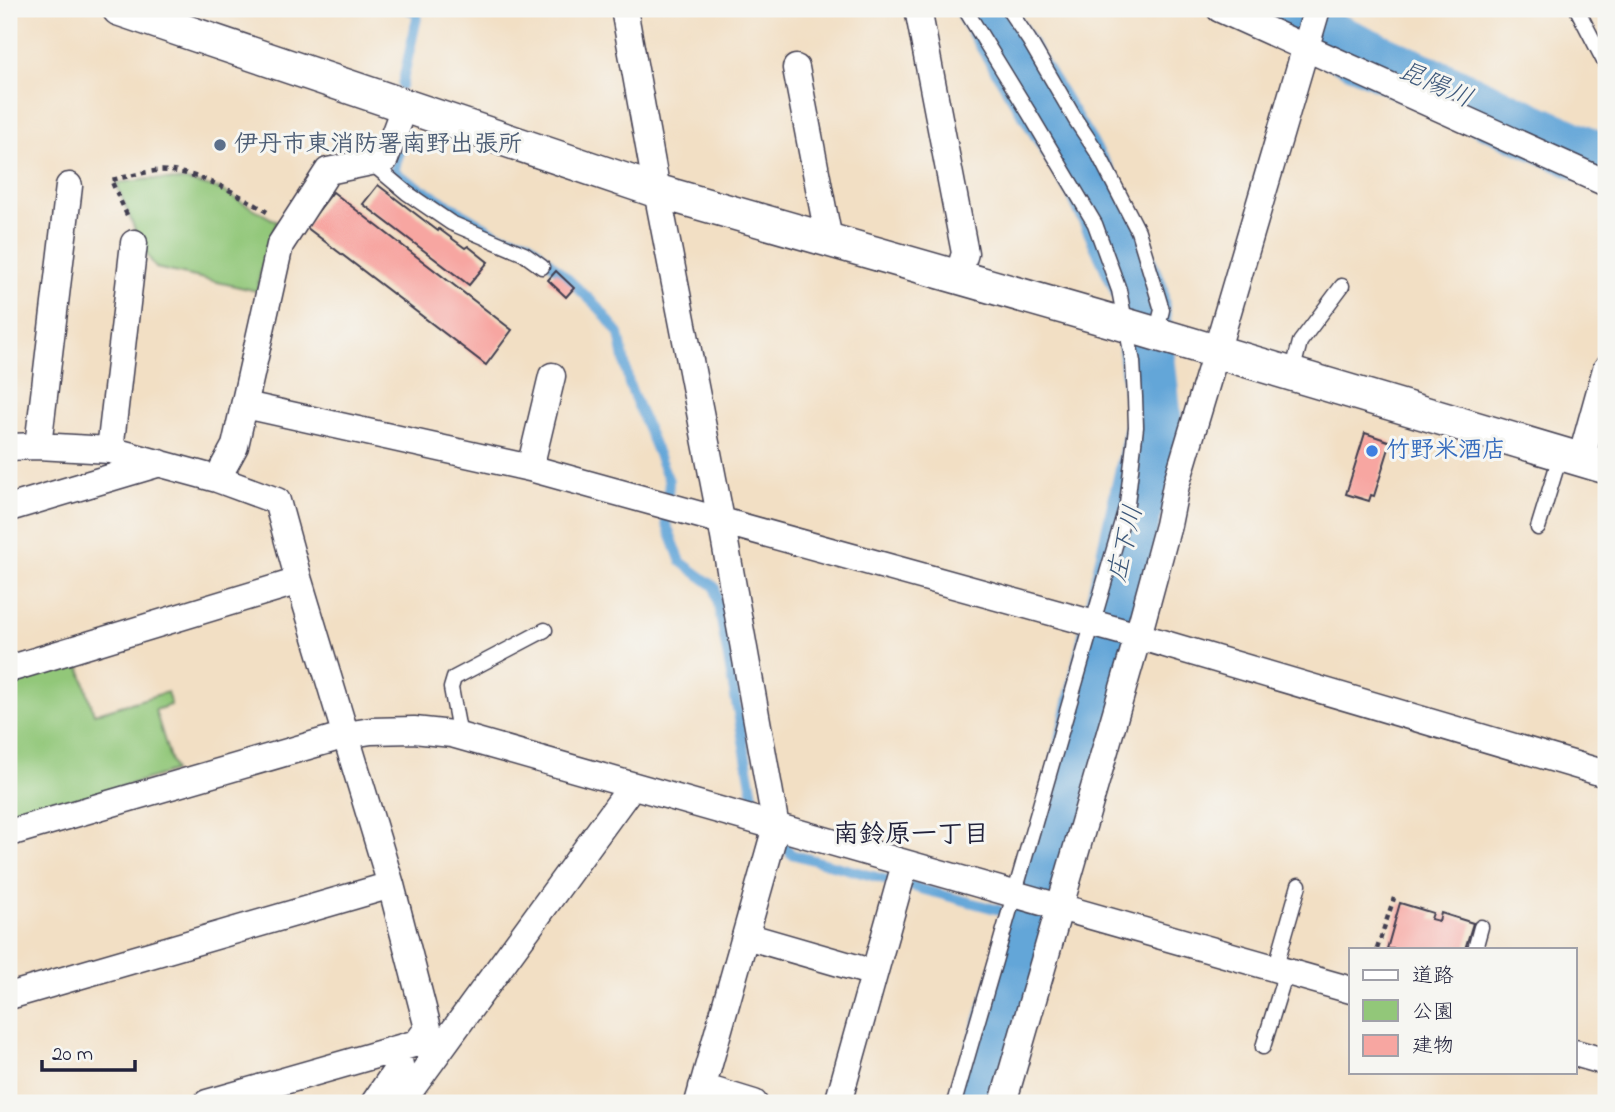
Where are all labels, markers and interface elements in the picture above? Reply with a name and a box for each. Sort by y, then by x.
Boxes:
water label: 昆陽川 [1392,53,1478,119]
place label: 伊丹市東消防署南野出張所 [234,128,522,163]
marker: 伊丹市東消防署南野出張所 [212,137,228,153]
place label: 竹野米酒店 [1386,434,1506,469]
marker: 竹野米酒店 [1364,443,1380,459]
water label: 庄下川 [1100,502,1154,586]
district label: 南鈴原一丁目 [833,817,989,855]
legend [1349,948,1576,1074]
text: 道路 [1412,962,1454,992]
text: 公園 [1412,998,1454,1028]
scale bar [42,1028,135,1072]
text: 建物 [1412,1032,1454,1062]
text: 20 m [52,1040,93,1070]

